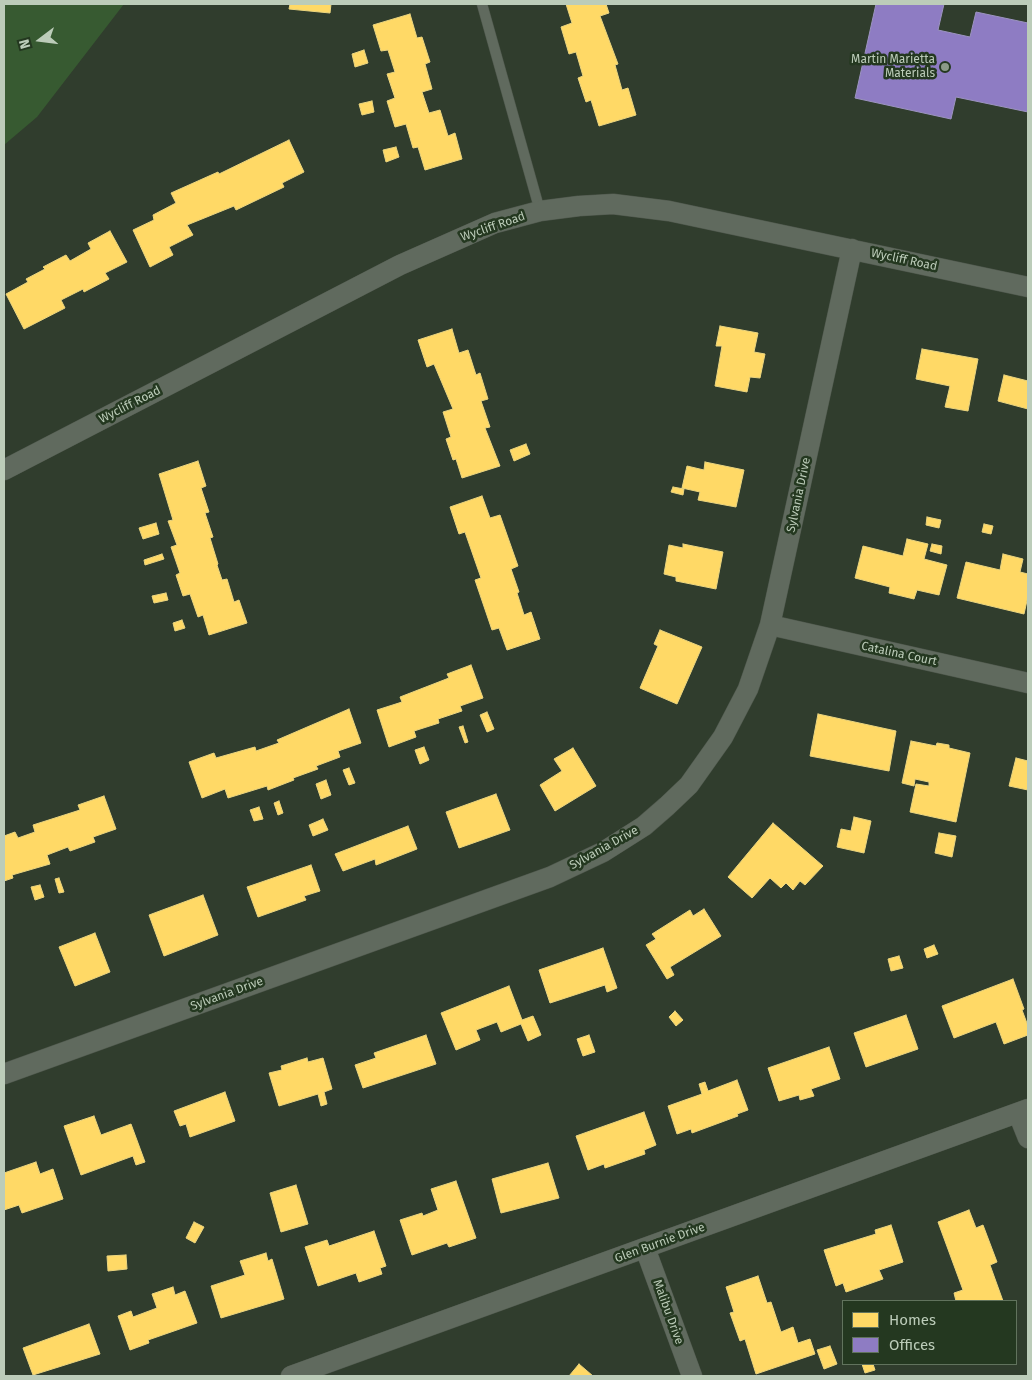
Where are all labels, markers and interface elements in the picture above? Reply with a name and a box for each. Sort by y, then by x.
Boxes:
north arrow [15,15,65,65]
text: N [16,37,34,51]
place label: Martin Marietta Materials [851,53,935,81]
marker: Martin Marietta Materials [939,61,951,73]
street label: Wycliff Road [459,209,527,245]
street label: Wycliff Road [870,246,938,274]
street label: Wycliff Road [97,383,163,427]
street label: Sylvania Drive [784,456,814,534]
street label: Catalina Court [860,639,938,669]
street label: Sylvania Drive [567,823,641,873]
street label: Sylvania Drive [189,974,265,1014]
street label: Glen Burnie Drive [613,1220,707,1266]
street label: Malibu Drive [650,1278,686,1346]
legend [842,1300,1017,1365]
text: Homes [889,1311,936,1329]
text: Offices [889,1336,935,1354]

